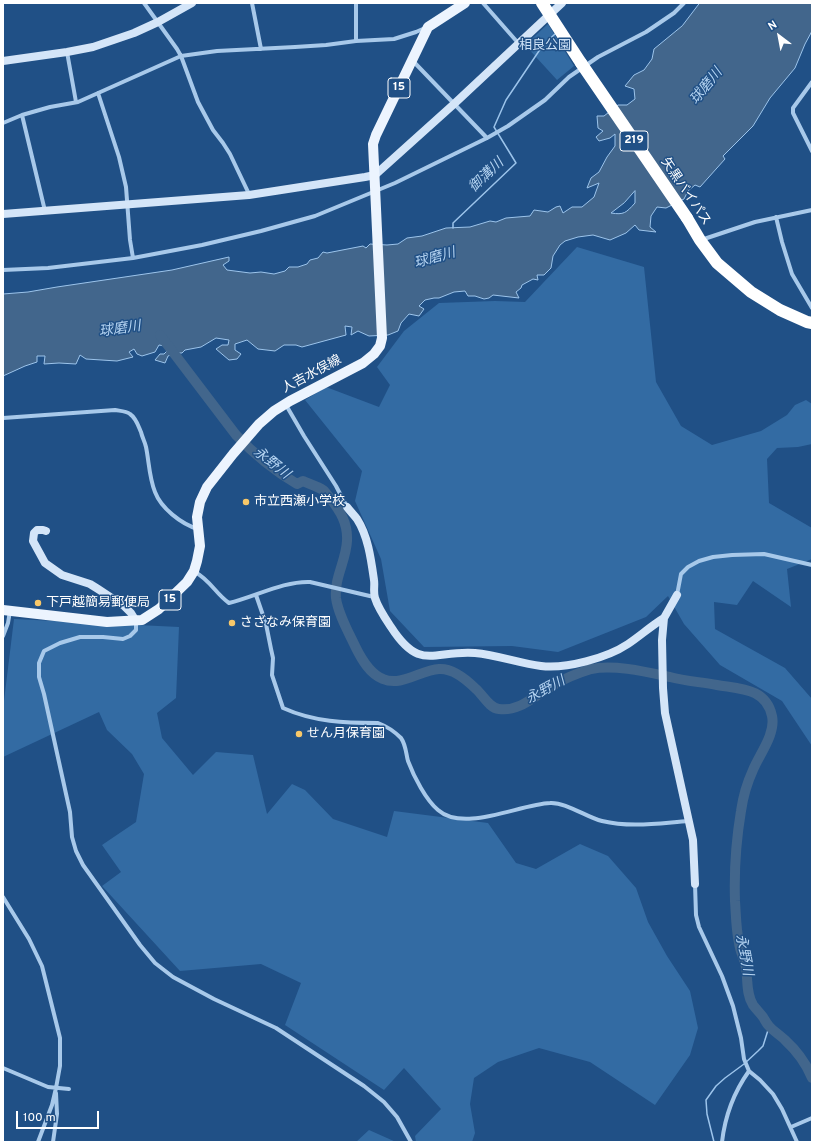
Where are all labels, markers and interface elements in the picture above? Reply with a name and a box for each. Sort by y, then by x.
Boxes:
north arrow [759,16,799,56]
text: N [766,18,780,34]
park label: 相良公園 [519,38,571,54]
water label: 球磨川 [687,65,727,109]
road number: 15 [388,78,410,98]
road number: 219 [620,131,648,151]
water label: 御溝川 [466,155,508,197]
street label: 矢黒バイパス [657,155,713,229]
water label: 球磨川 [412,245,458,273]
water label: 球磨川 [98,319,142,341]
street label: 人吉水俣線 [280,353,344,397]
water label: 永野川 [249,444,293,484]
place label: 市立西瀬小学校 [254,494,345,510]
marker: 市立西瀬小学校 [241,497,251,507]
road number: 15 [159,590,181,610]
place label: 下戸越簡易郵便局 [46,595,150,611]
marker: 下戸越簡易郵便局 [33,598,43,608]
place label: さざなみ保育園 [240,615,331,631]
marker: さざなみ保育園 [227,618,237,628]
water label: 永野川 [524,673,568,709]
place label: せん月保育園 [307,726,385,742]
marker: せん月保育園 [294,729,304,739]
water label: 永野川 [731,933,755,977]
scale bar [18,1103,101,1129]
text: 100 m [23,1110,56,1126]

